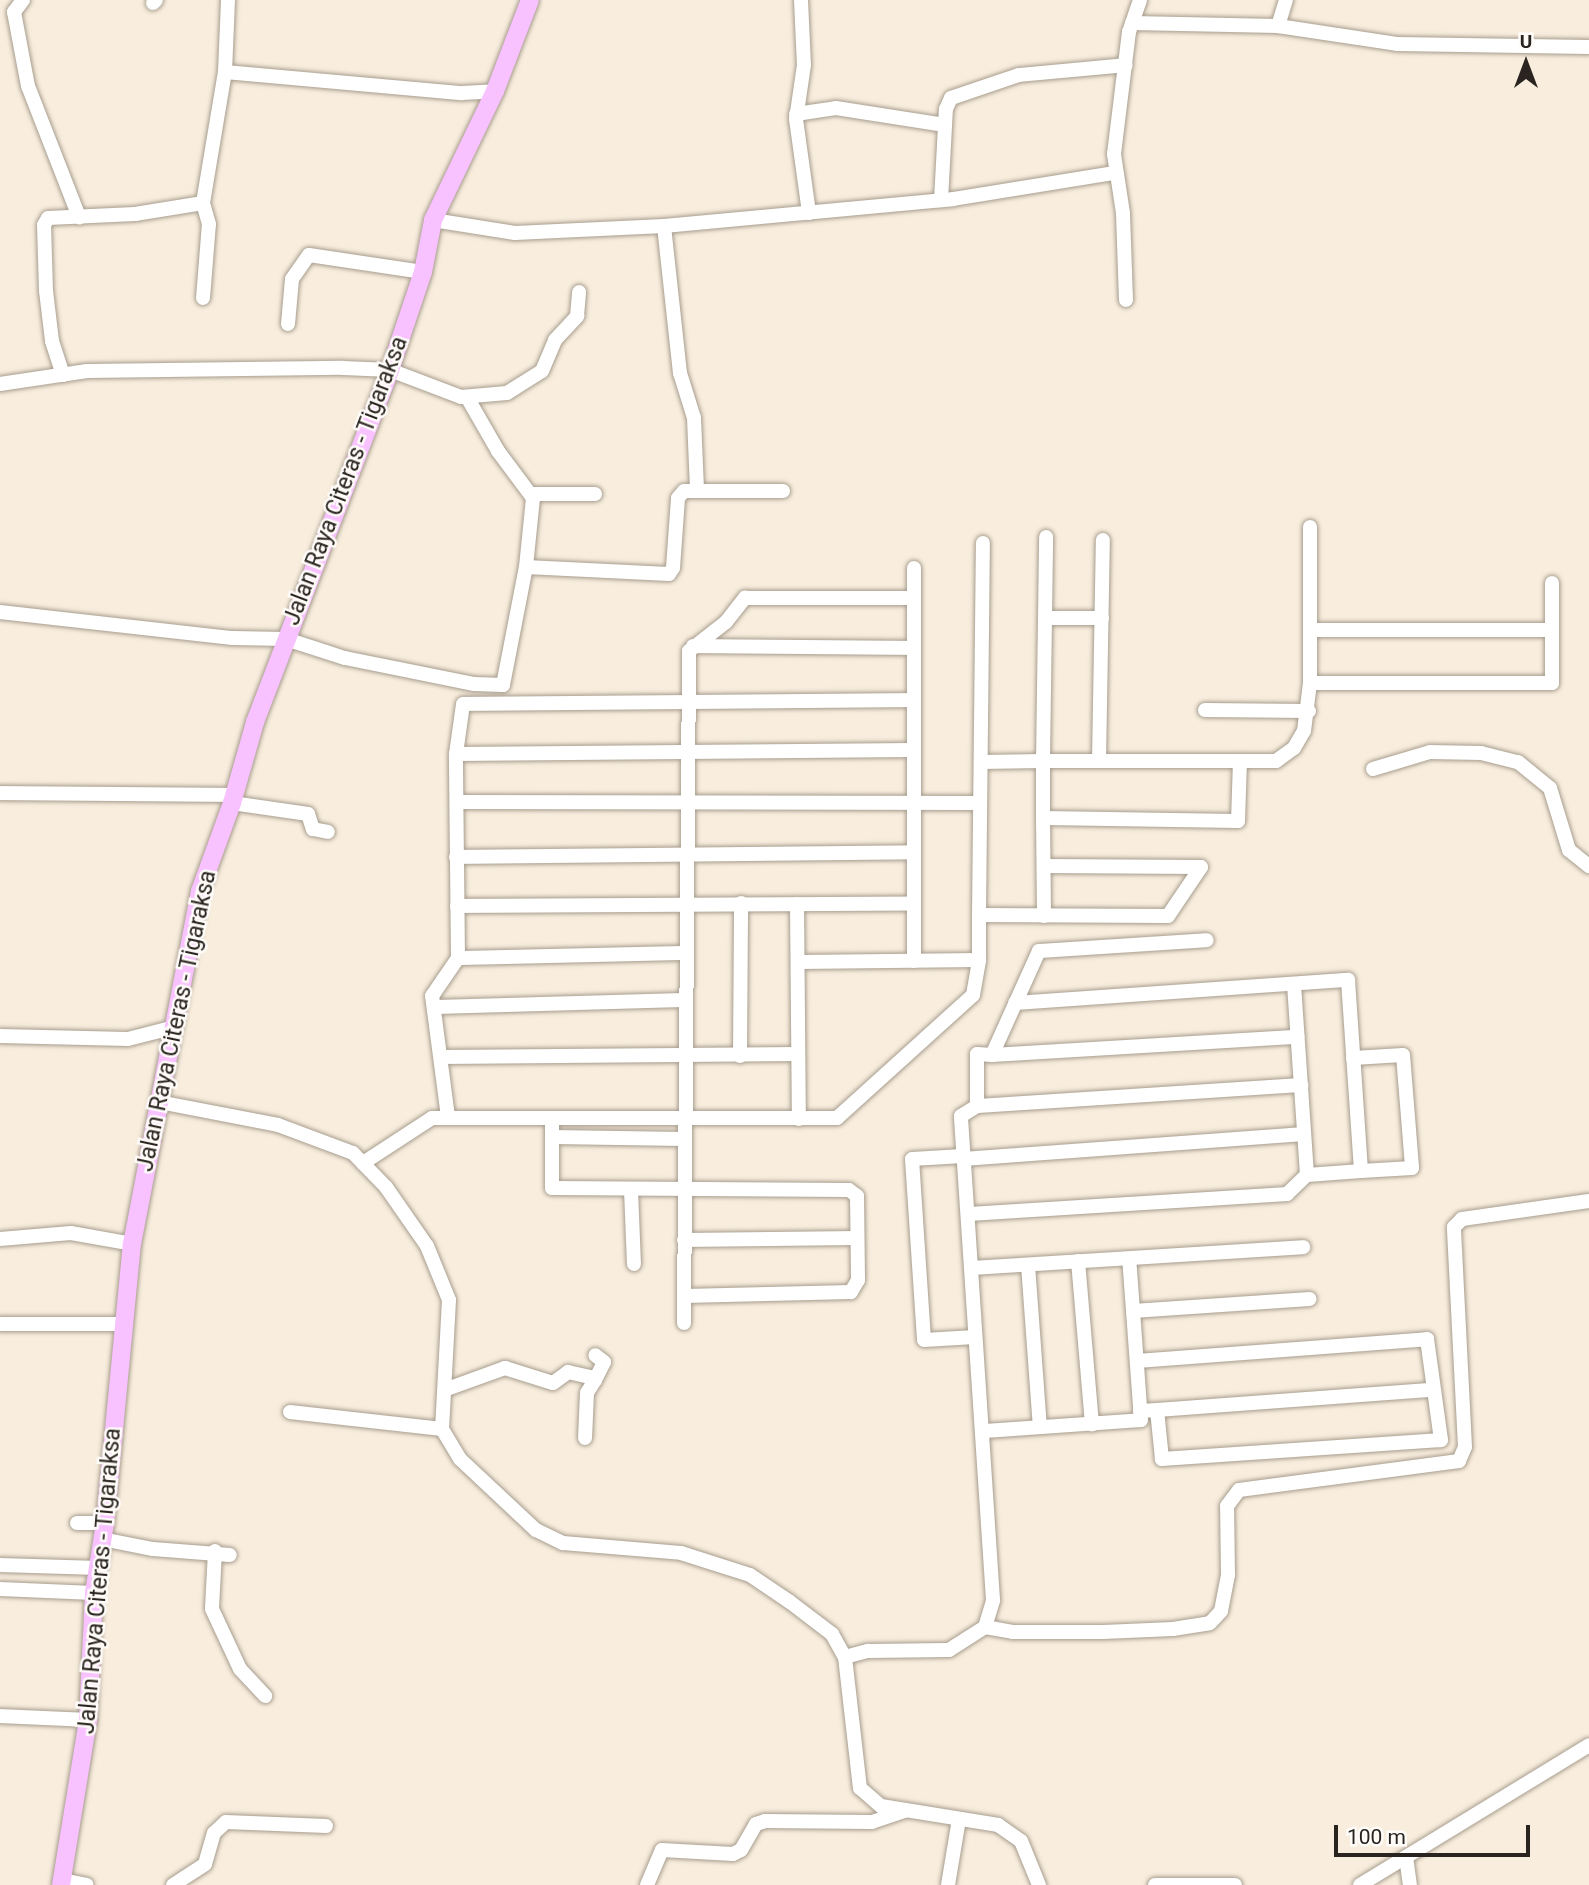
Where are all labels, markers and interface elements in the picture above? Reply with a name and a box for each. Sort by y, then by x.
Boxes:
north arrow [1491,28,1561,98]
text: U [1520,30,1532,53]
street label: Jalan Raya Citeras - Tigaraksa [278,332,414,630]
street label: Jalan Raya Citeras - Tigaraksa [132,868,222,1174]
street label: Jalan Raya Citeras - Tigaraksa [73,1427,127,1735]
scale bar [1337,1812,1533,1856]
text: 100 m [1347,1825,1406,1849]

